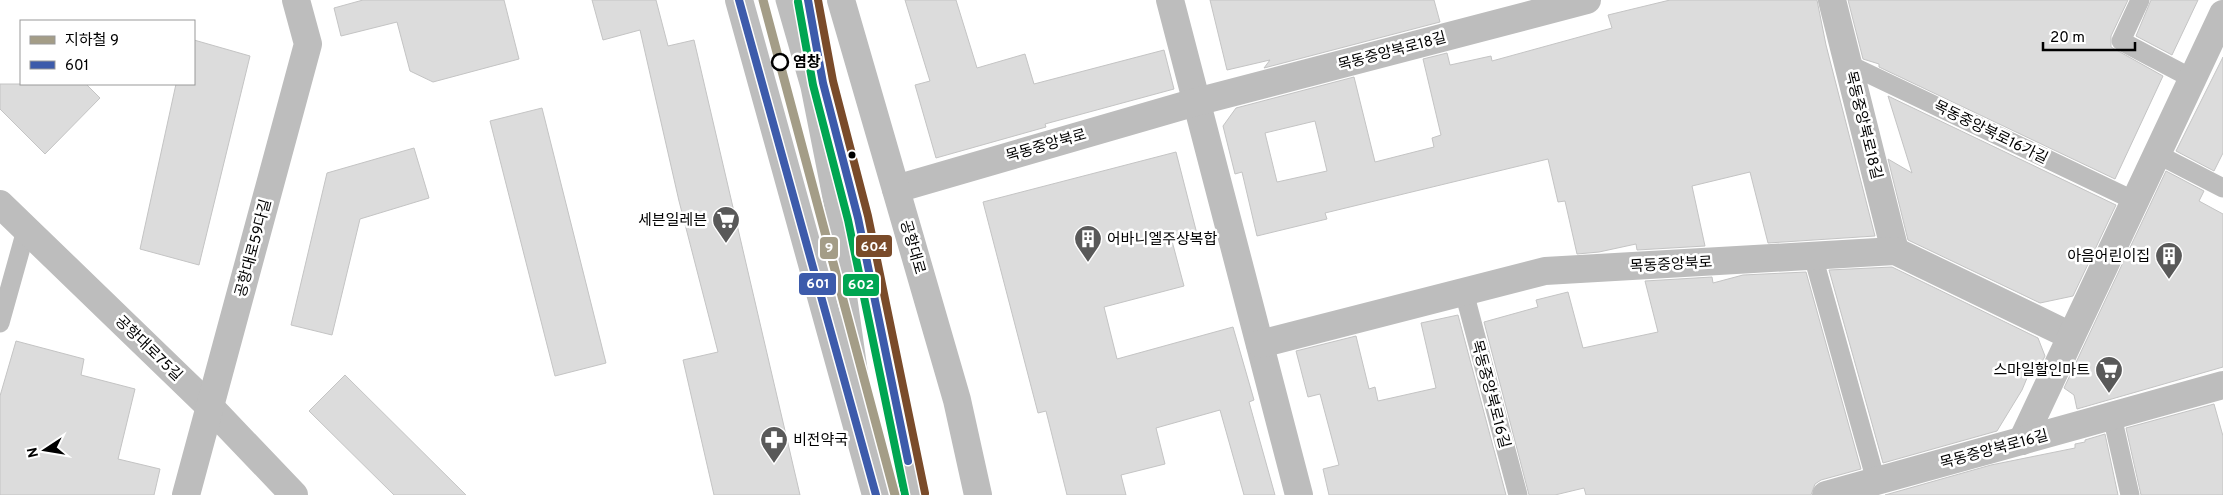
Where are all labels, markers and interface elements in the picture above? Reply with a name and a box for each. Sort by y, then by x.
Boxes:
legend [20,20,195,85]
scale bar [2043,20,2136,52]
street label: 목동중앙북로18길 [1336,29,1449,76]
text: 20 m [2050,29,2085,48]
text: 지하철 9 [65,32,119,51]
marker: 염창 [771,53,789,71]
place label: 염창 [793,54,821,73]
text: 601 [65,57,89,76]
street label: 목동중앙북로18길 [1840,69,1885,182]
street label: 목동중앙북로16가길 [1930,97,2051,169]
street label: 목동중앙북로 [1004,126,1089,167]
unlabelled marker [847,150,857,160]
street label: 공항대로59다길 [232,197,277,300]
supermarket icon: 세븐일레븐 [711,205,741,244]
place label: 세븐일레븐 [638,212,707,231]
street label: 공항대로 [895,218,928,277]
building icon: 어바니엘주상복합 [1073,224,1103,263]
place label: 어바니엘주상복합 [1107,231,1218,250]
line badge: 604 [855,234,893,258]
line badge: 9 [819,236,839,260]
text: 604 [861,239,887,256]
text: 9 [825,240,833,257]
building icon: 아음어린이집 [2154,241,2184,280]
place label: 아음어린이집 [2067,248,2150,267]
street label: 목동중앙북로 [1629,254,1713,277]
line badge: 601 [798,272,837,296]
line badge: 602 [842,273,880,297]
text: 601 [806,276,830,293]
text: 602 [848,277,874,294]
street label: 공항대로75길 [110,312,186,386]
street label: 목동중앙북로16길 [1466,338,1513,451]
supermarket icon: 스마일할인마트 [2094,355,2124,394]
place label: 스마일할인마트 [1993,361,2090,381]
north arrow [20,425,70,475]
pharmacy icon: 비전약국 [759,425,789,464]
street label: 목동중앙북로16길 [1938,427,2051,474]
place label: 비전약국 [793,432,848,451]
text: N [24,446,43,459]

